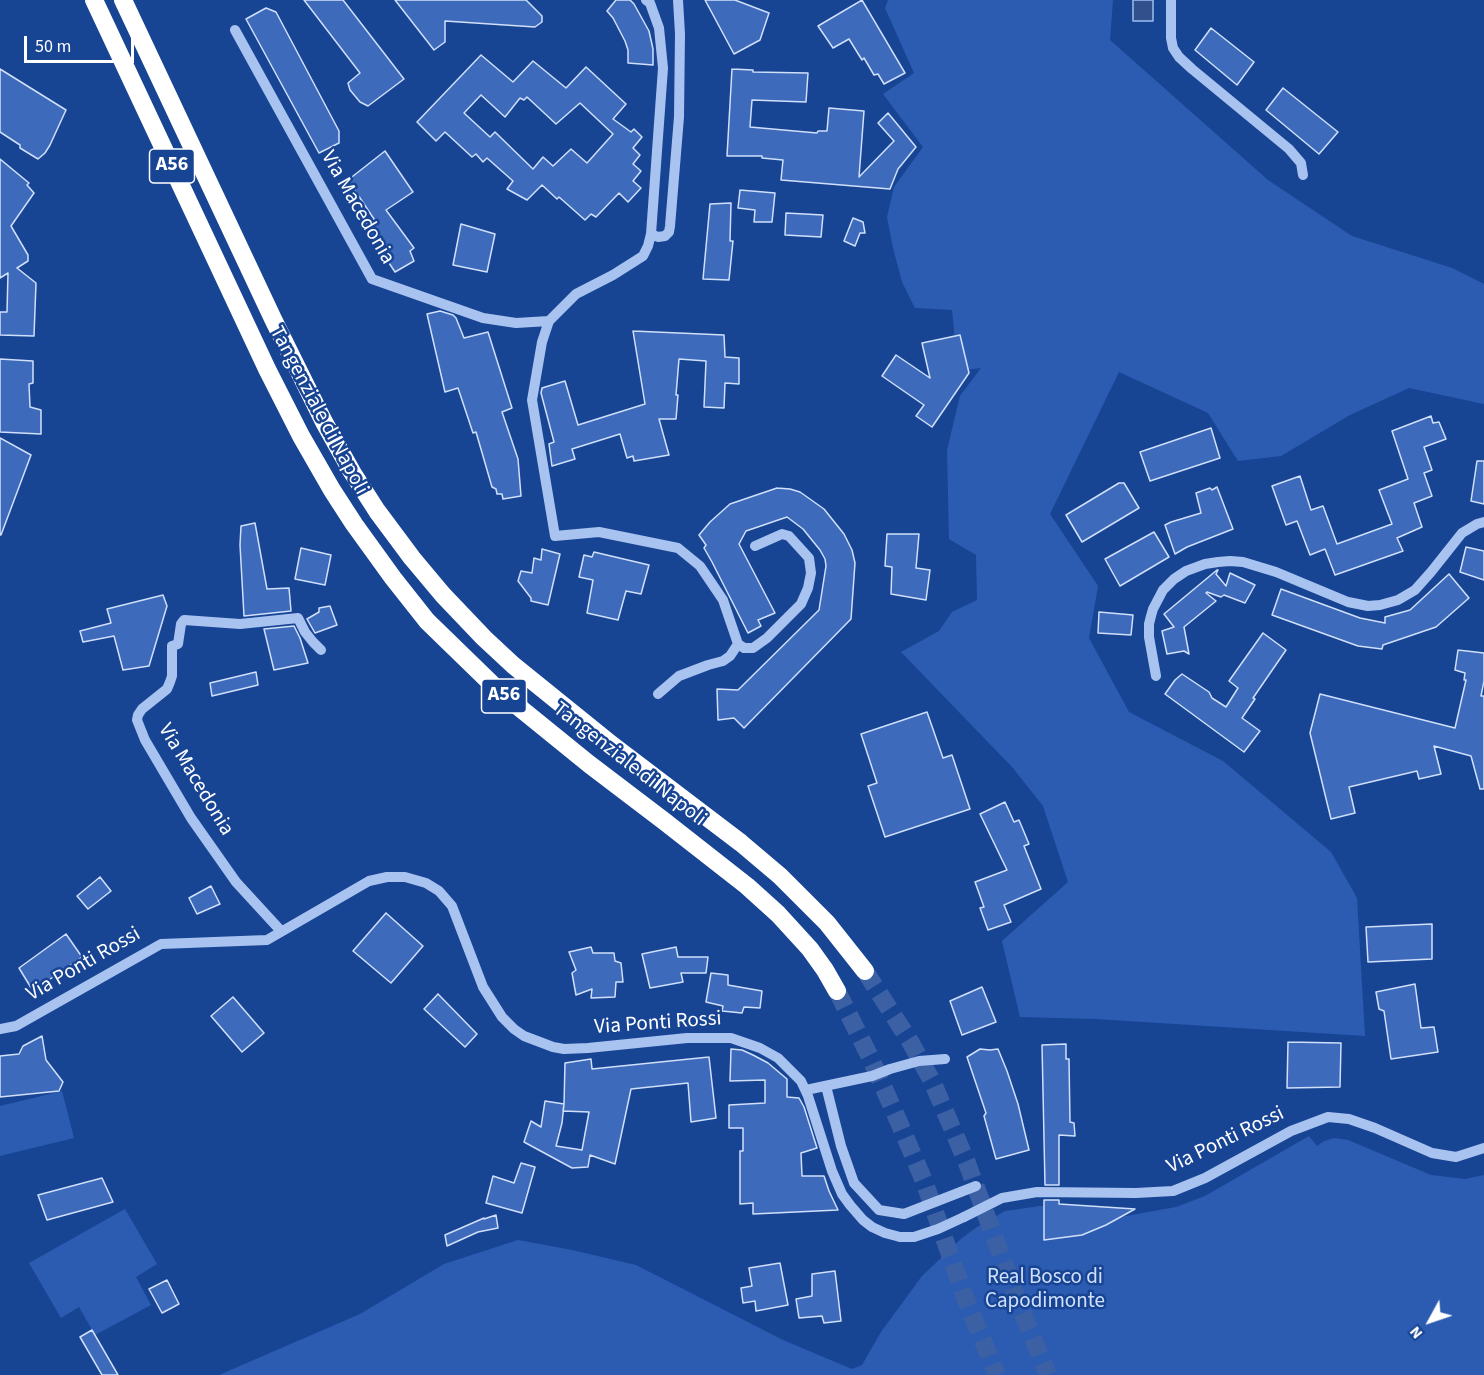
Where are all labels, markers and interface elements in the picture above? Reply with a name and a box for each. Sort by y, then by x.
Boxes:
scale bar [27,24,136,62]
text: 50 m [35,34,71,59]
street label: Via Macedonia [314,147,400,269]
road number: A56 [150,149,195,183]
street label: Tangenziale di Napoli [263,322,373,500]
road number: A56 [482,679,526,713]
street label: Tangenziale di Napoli [547,697,711,833]
street label: Via Macedonia [152,719,238,841]
street label: Via Ponti Rossi [23,922,145,1008]
street label: Via Ponti Rossi [594,1007,722,1041]
street label: Via Ponti Rossi [1163,1102,1289,1180]
park label: Real Bosco di Capodimonte [985,1265,1105,1315]
north arrow [1400,1291,1460,1351]
text: N [1404,1321,1428,1344]

